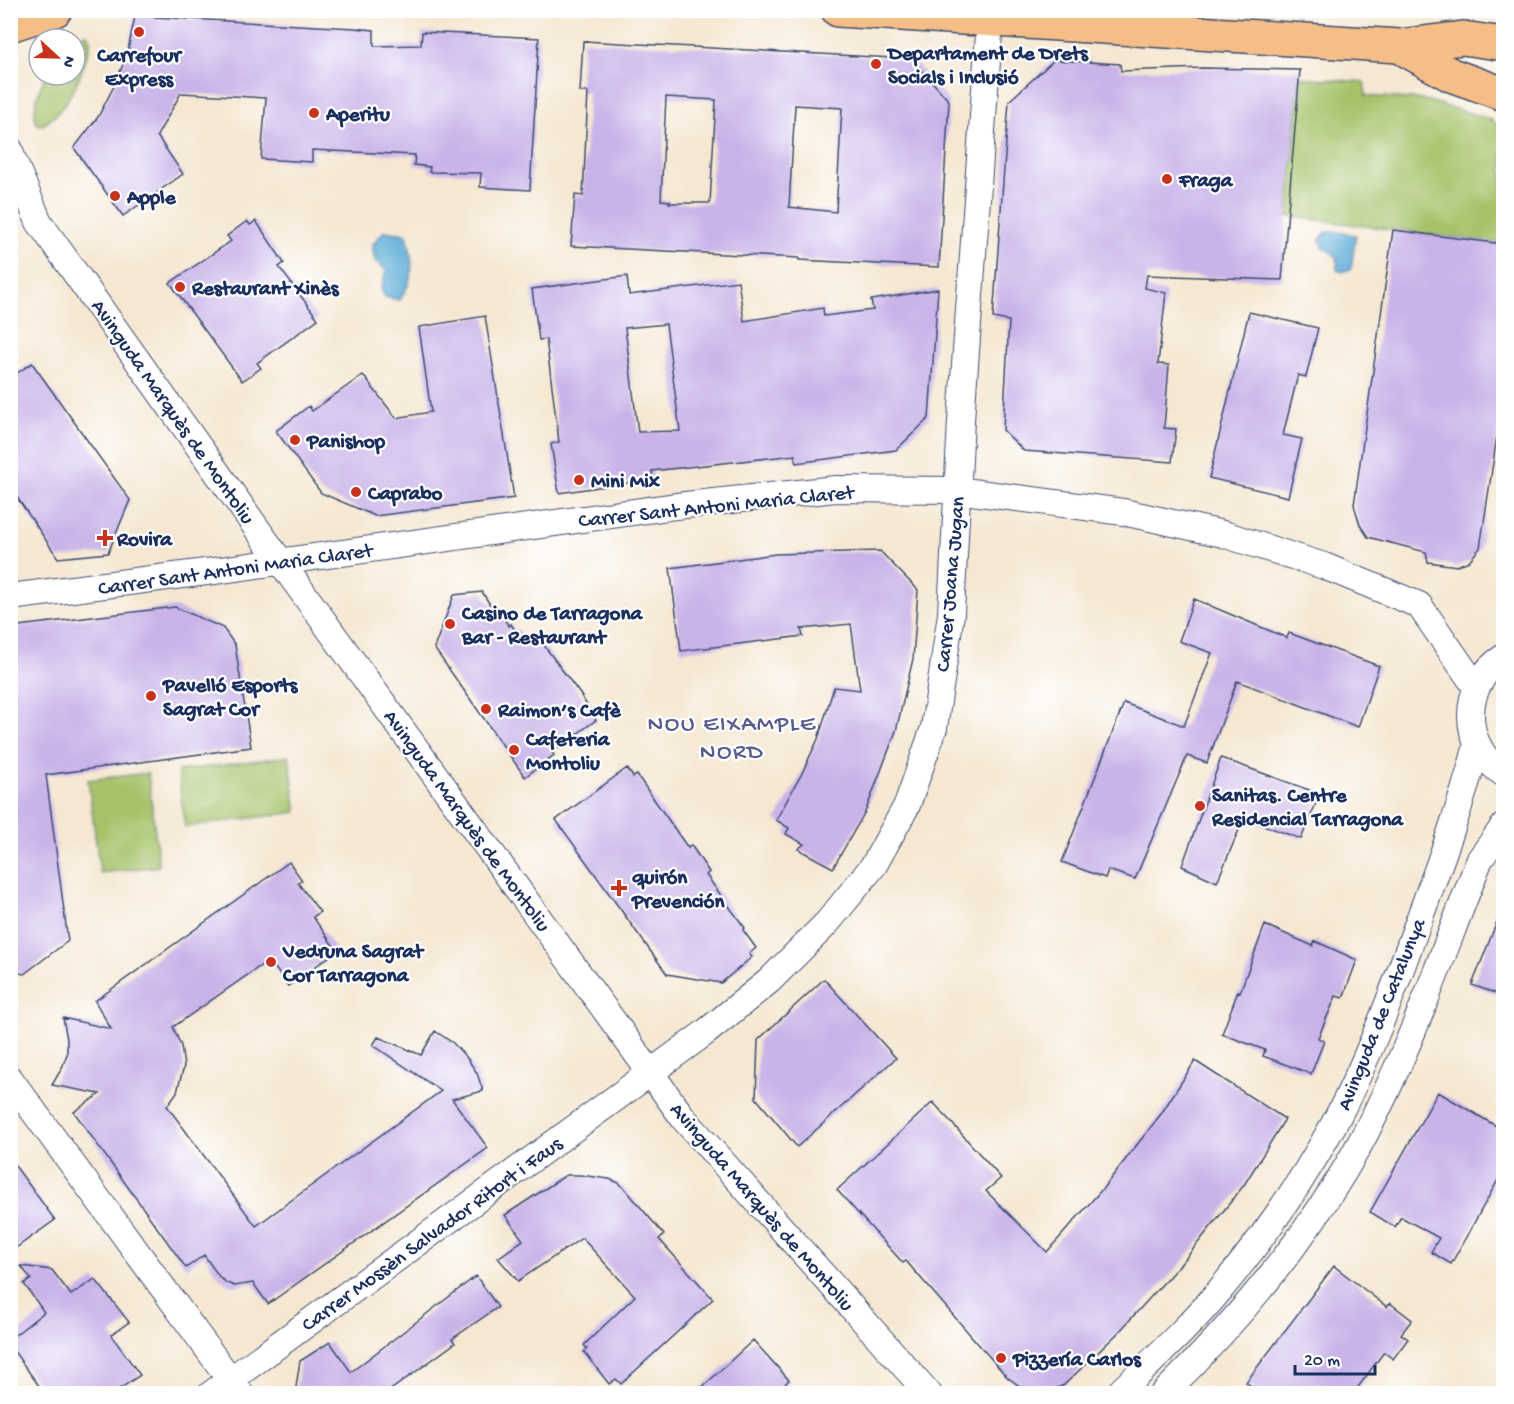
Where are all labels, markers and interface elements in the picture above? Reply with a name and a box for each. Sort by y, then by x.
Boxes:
marker: Carrefour Express [132,25,146,39]
north arrow [27,27,87,87]
place label: Departament de Drets Socials i Inclusió [886,43,1089,92]
place label: Carrefour Express [96,45,183,94]
text: N [57,53,78,70]
marker: Departament de Drets Socials i Inclusió [869,57,883,71]
place label: Aperitu [325,104,390,129]
marker: Aperitu [307,106,321,120]
place label: Fraga [1178,170,1234,195]
marker: Fraga [1160,172,1174,186]
place label: Apple [126,187,177,212]
marker: Apple [108,189,122,203]
place label: Restaurant Xinès [191,278,340,303]
marker: Restaurant Xinès [173,280,187,294]
street label: Avinguda Marquès de Montoliu [84,296,258,530]
place label: Panishop [306,431,386,456]
marker: Panishop [288,433,302,447]
place label: Mini Mix [591,471,661,496]
marker: Mini Mix [572,473,586,487]
street label: Carrer Sant Antoni Maria Claret [577,481,858,535]
place label: Caprabo [367,483,443,508]
marker: Caprabo [349,485,363,499]
street label: Carrer Joana Jugan [932,496,973,673]
place label: Rovira [116,529,173,554]
marker: Rovira [98,531,112,545]
street label: Carrer Sant Antoni Maria Claret [97,539,377,603]
place label: Casino de Tarragona Bar - Restaurant [461,603,643,652]
marker: Casino de Tarragona Bar - Restaurant [443,617,457,631]
place label: Pavelló Esports Sagrat Cor [162,675,299,724]
marker: Pavelló Esports Sagrat Cor [144,689,158,703]
place label: Raimon’s Cafè [497,700,622,725]
marker: Raimon’s Cafè [479,702,493,716]
street label: Avinguda Marquès de Montoliu [376,706,554,938]
district label: NOU EIXAMPLE NORD [648,711,816,768]
place label: Cafeteria Montoliu [525,729,611,778]
marker: Cafeteria Montoliu [507,743,521,757]
place label: Sanitas. Centre Residencial Tarragona [1211,785,1404,834]
marker: Sanitas. Centre Residencial Tarragona [1193,799,1207,813]
place label: quirón Prevención [631,867,726,916]
marker: quirón Prevención [610,879,628,897]
street label: Avinguda de Catalunya [1333,914,1434,1115]
place label: Vedruna Sagrat Cor Tarragona [282,941,425,990]
marker: Vedruna Sagrat Cor Tarragona [264,955,278,969]
street label: Avinguda Marquès de Montoliu [663,1099,858,1318]
street label: Carrer Mossèn Salvador Ritort i Faus [298,1132,569,1339]
scale bar [1295,1338,1374,1376]
place label: Pizzería Carlos [1012,1349,1142,1374]
marker: Pizzería Carlos [994,1351,1008,1365]
text: 20 m [1304,1351,1340,1372]

